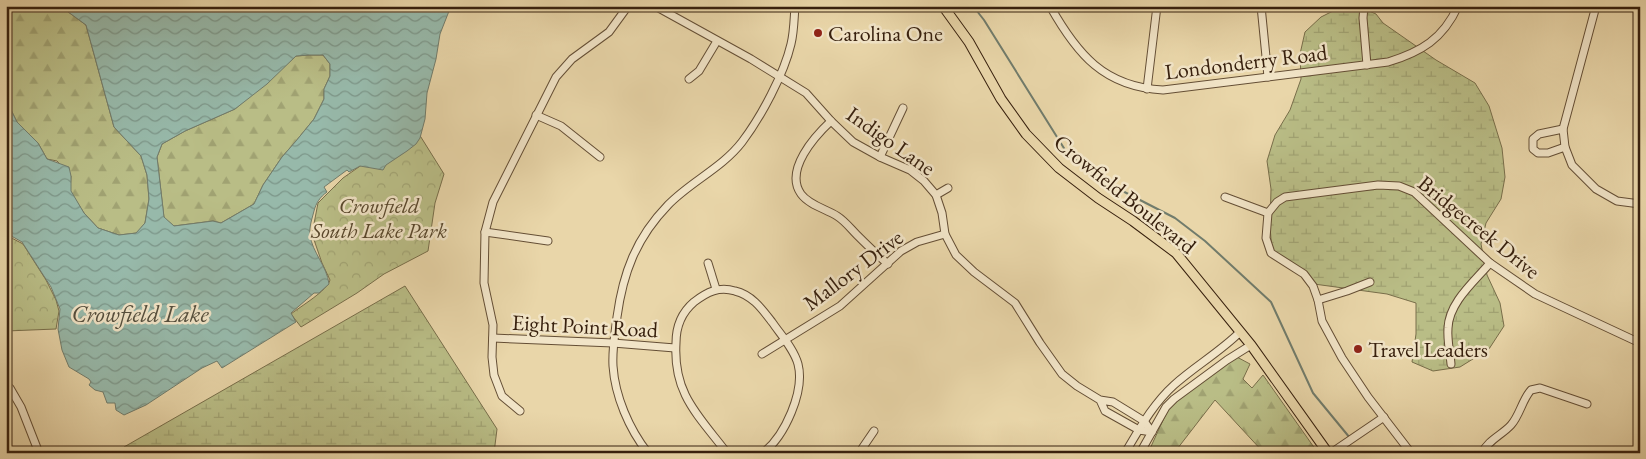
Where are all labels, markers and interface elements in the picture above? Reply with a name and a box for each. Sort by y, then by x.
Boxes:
place label: Carolina One [828,19,943,48]
marker: Carolina One [812,27,824,39]
street label: Londonderry Road [1163,38,1330,86]
street label: Indigo Lane [841,100,942,182]
street label: Crowfield Boulevard [1048,128,1203,261]
street label: Bridgecreek Drive [1412,169,1546,286]
park label: Crowfield South Lake Park [310,191,447,245]
street label: Mallory Drive [797,223,909,317]
water label: Crowfield Lake [71,298,209,329]
street label: Eight Point Road [511,308,660,344]
place label: Travel Leaders [1368,335,1488,364]
marker: Travel Leaders [1352,343,1364,355]

